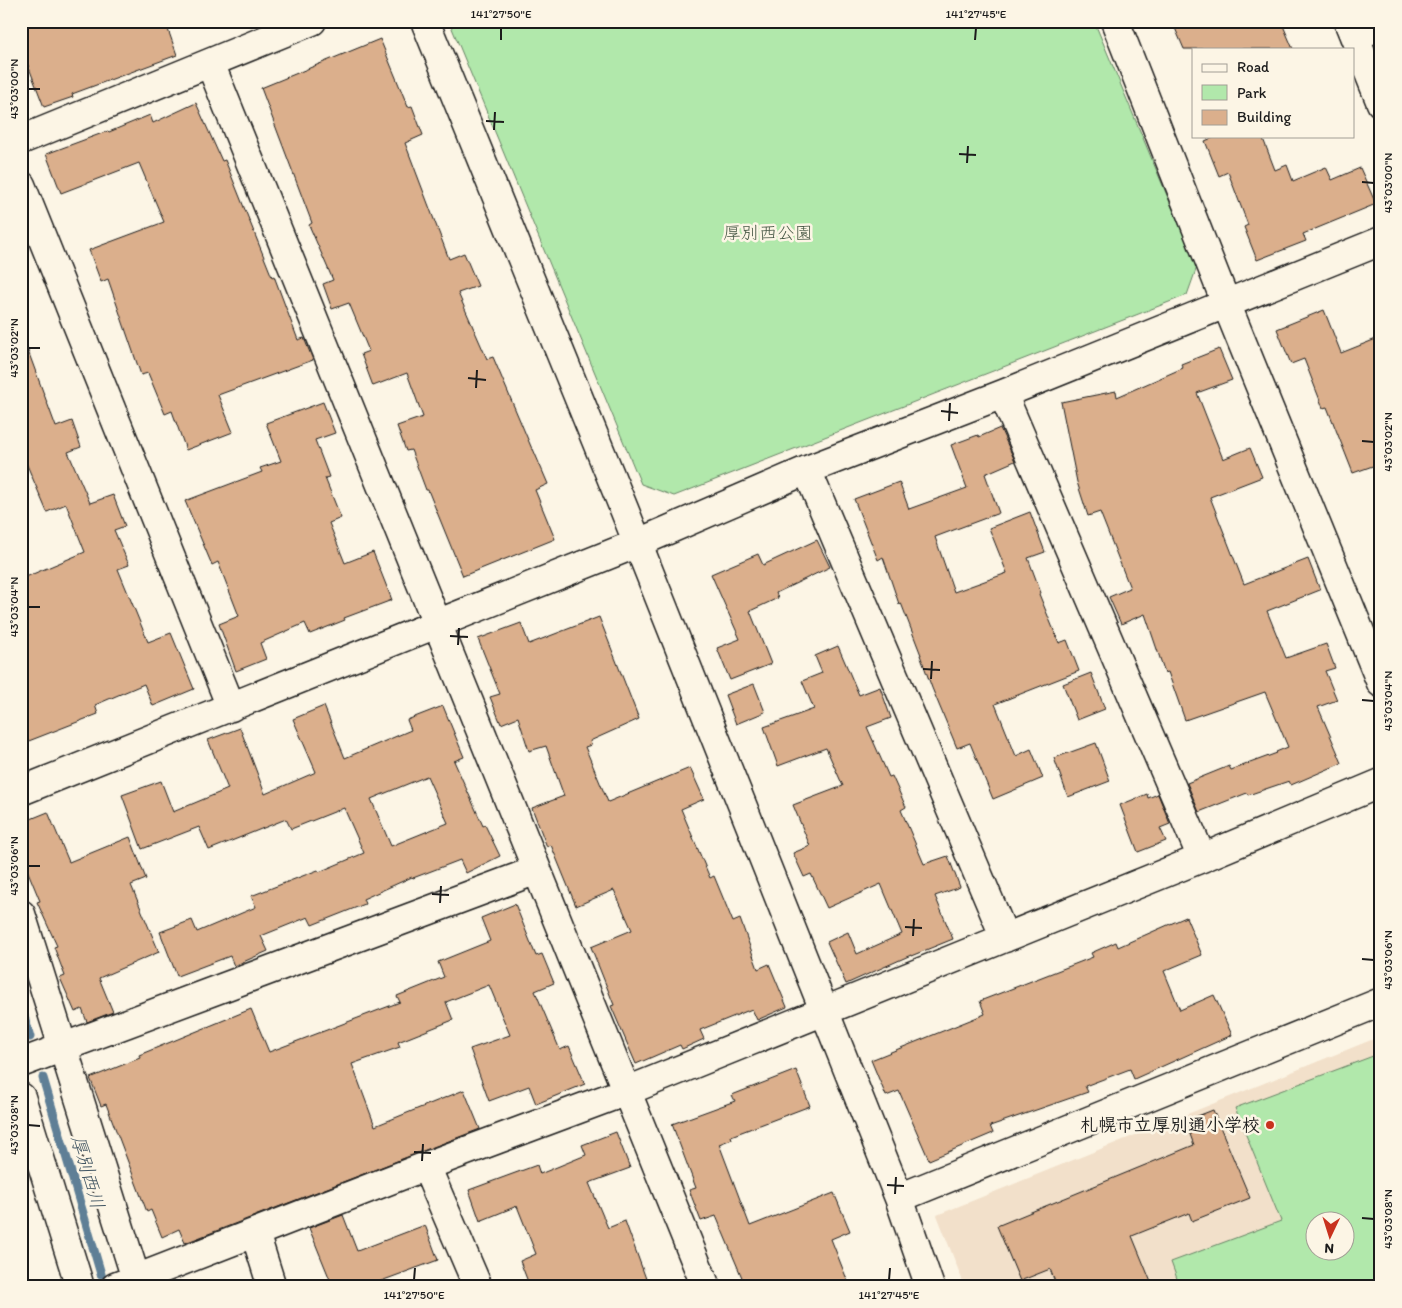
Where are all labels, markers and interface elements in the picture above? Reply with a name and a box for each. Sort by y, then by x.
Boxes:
text: 141°27'50"E [470,7,532,21]
text: 141°27'45"E [946,7,1007,21]
legend [1192,48,1354,138]
text: Road [1237,58,1270,76]
text: 43°03'00"N [7,59,21,119]
text: Park [1237,84,1267,102]
text: Building [1237,108,1291,126]
text: 43°03'00"N [1381,153,1395,213]
park label: 厚別西公園 [723,222,813,244]
text: 43°03'02"N [7,318,21,378]
text: 43°03'02"N [1381,412,1395,472]
text: 43°03'04"N [7,577,21,637]
text: 43°03'04"N [1381,671,1395,731]
text: 43°03'06"N [7,836,21,896]
text: 43°03'06"N [1381,930,1395,990]
text: 43°03'08"N [7,1095,21,1155]
place label: 札幌市立厚別通小学校 [1080,1114,1260,1136]
marker: 札幌市立厚別通小学校 [1264,1119,1276,1131]
water label: 厚別西川 [66,1132,110,1212]
text: 43°03'08"N [1381,1189,1395,1249]
north arrow [1304,1210,1354,1260]
text: N [1324,1240,1334,1257]
text: 141°27'50"E [383,1288,445,1302]
text: 141°27'45"E [859,1288,920,1302]

